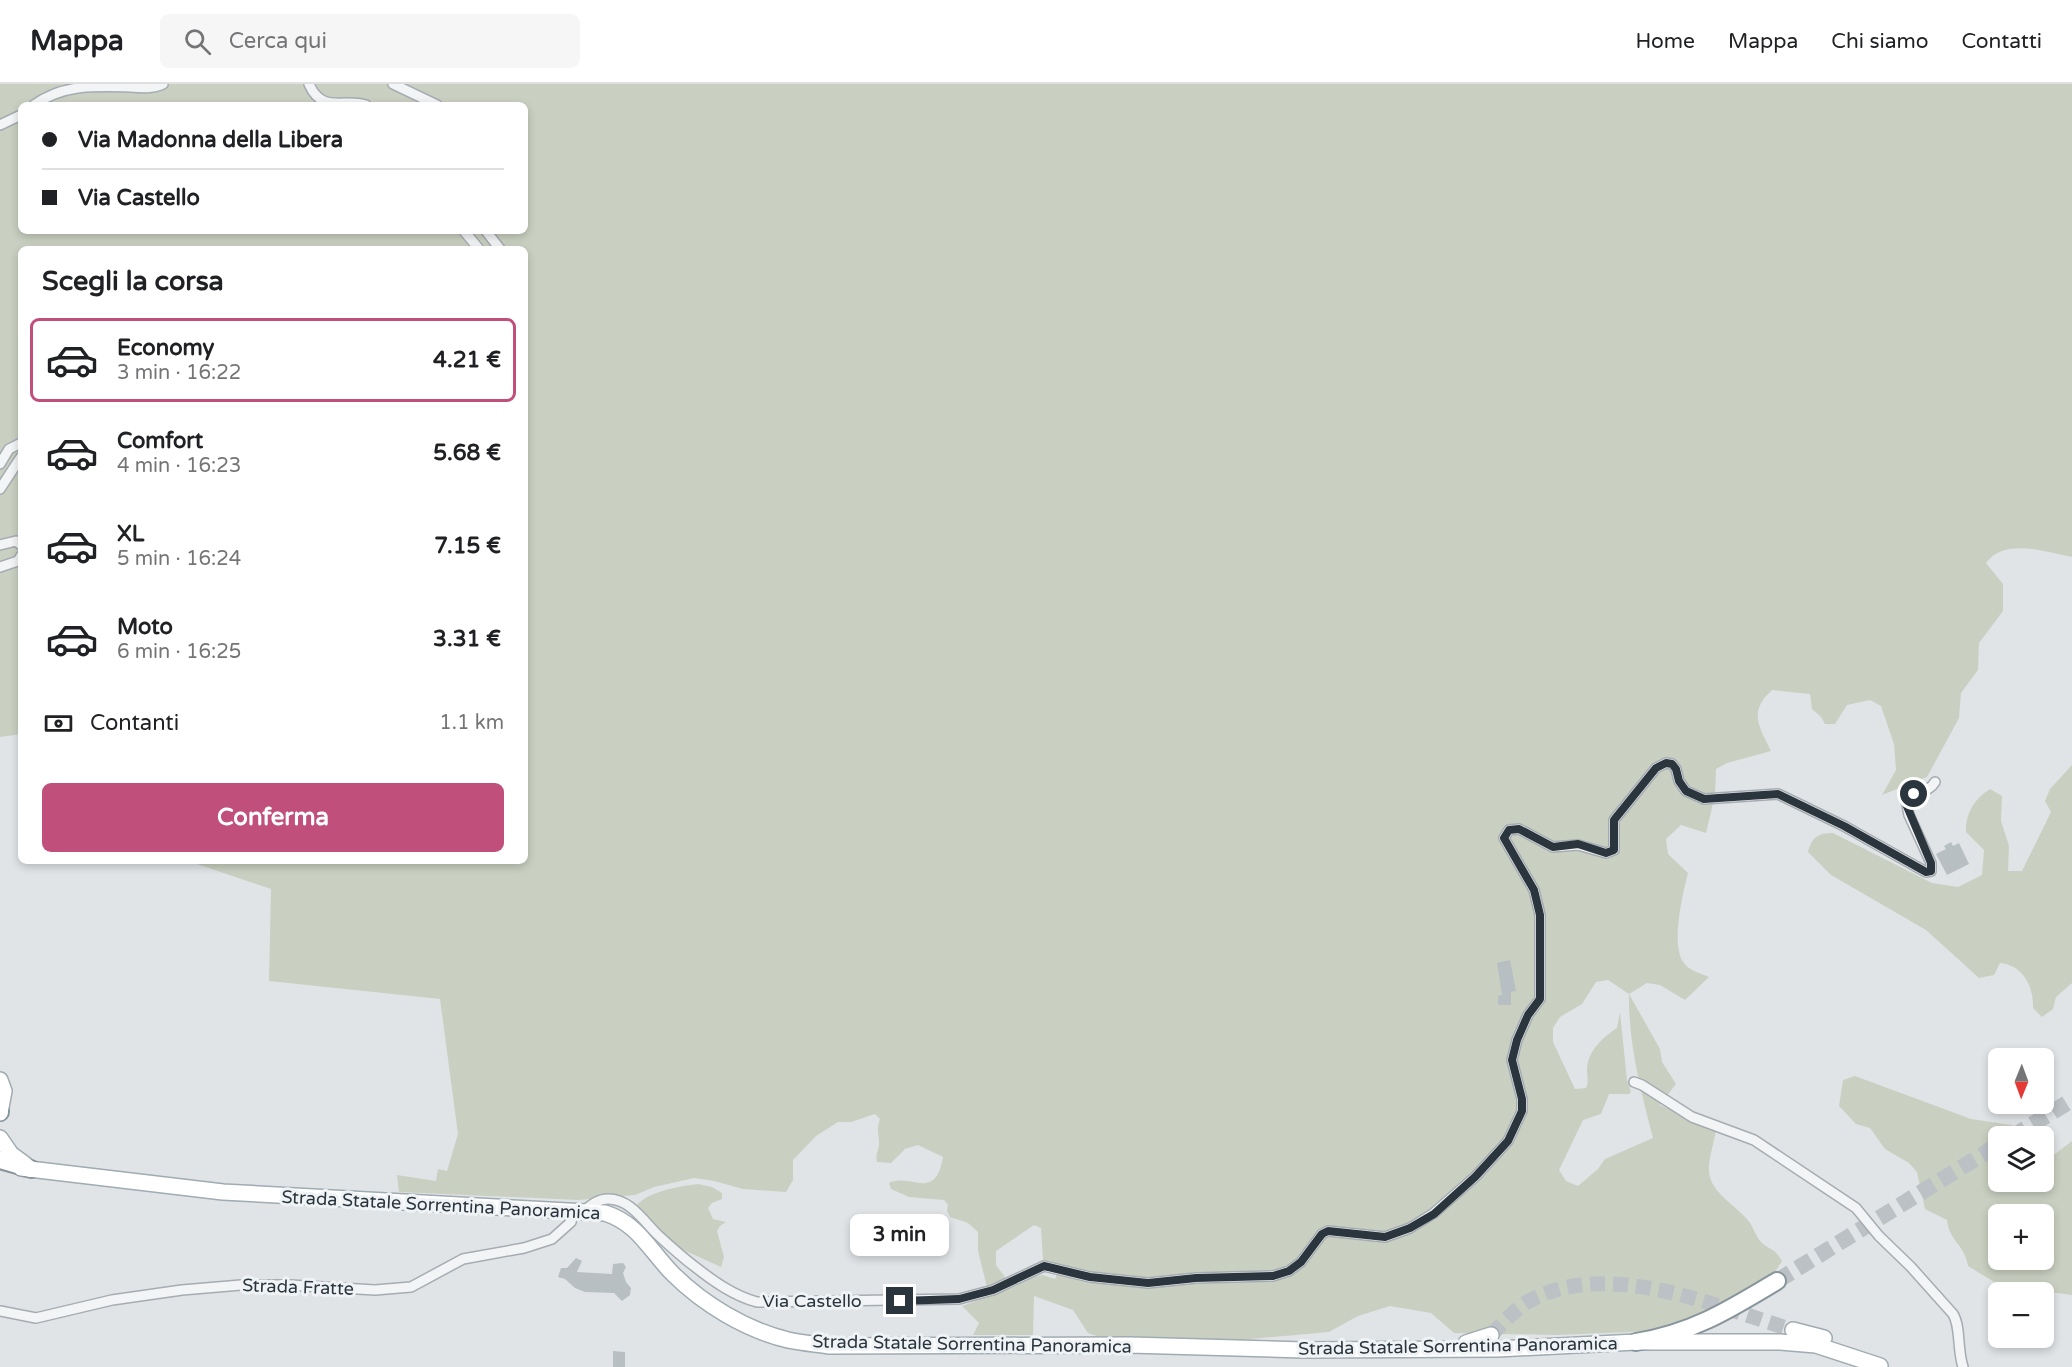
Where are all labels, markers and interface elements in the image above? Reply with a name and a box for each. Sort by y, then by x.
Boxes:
search box [160,14,580,68]
text: Mappa [30,24,124,58]
icon: search [181,25,214,58]
text: Cerca qui [229,28,327,54]
text: Home [1635,29,1695,54]
text: Mappa [1728,29,1798,54]
text: Chi siamo [1831,29,1929,54]
text: Contatti [1962,29,2042,54]
text: Via Madonna della Libera [78,127,343,153]
text: Via Castello [78,185,200,211]
text: Scegli la corsa [42,265,224,298]
icon: car [45,333,99,387]
text: Economy [117,335,214,361]
text: 4.21 € [433,347,501,373]
text: 3 min · 16:22 [117,361,241,385]
icon: car [45,426,99,480]
text: Comfort [117,428,203,454]
text: 5.68 € [433,440,501,466]
text: 4 min · 16:23 [117,454,241,478]
icon: car [45,519,99,573]
text: XL [117,521,144,547]
text: 7.15 € [434,533,501,559]
text: 5 min · 16:24 [117,547,241,571]
icon: car [45,612,99,666]
text: Moto [117,614,173,640]
text: 3.31 € [433,626,501,652]
text: 6 min · 16:25 [117,640,241,664]
icon: cash [42,707,75,740]
text: Contanti [90,710,179,736]
text: 1.1 km [439,711,504,735]
route start [1900,780,1927,807]
button: Conferma [42,783,504,852]
north arrow [1988,1048,2054,1114]
map controls [1988,1048,2054,1348]
button: layers [1988,1126,2054,1192]
street label: Strada Statale Sorrentina Panoramica [281,1186,601,1224]
button: + [1988,1204,2054,1270]
callout: 3 min [850,1214,950,1256]
text: 3 min [873,1223,926,1247]
street label: Strada Fratte [242,1274,354,1300]
button: − [1988,1282,2054,1348]
route end [886,1287,913,1314]
street label: Via Castello [762,1290,862,1312]
street label: Strada Statale Sorrentina Panoramica [812,1330,1132,1358]
street label: Strada Statale Sorrentina Panoramica [1298,1332,1618,1360]

